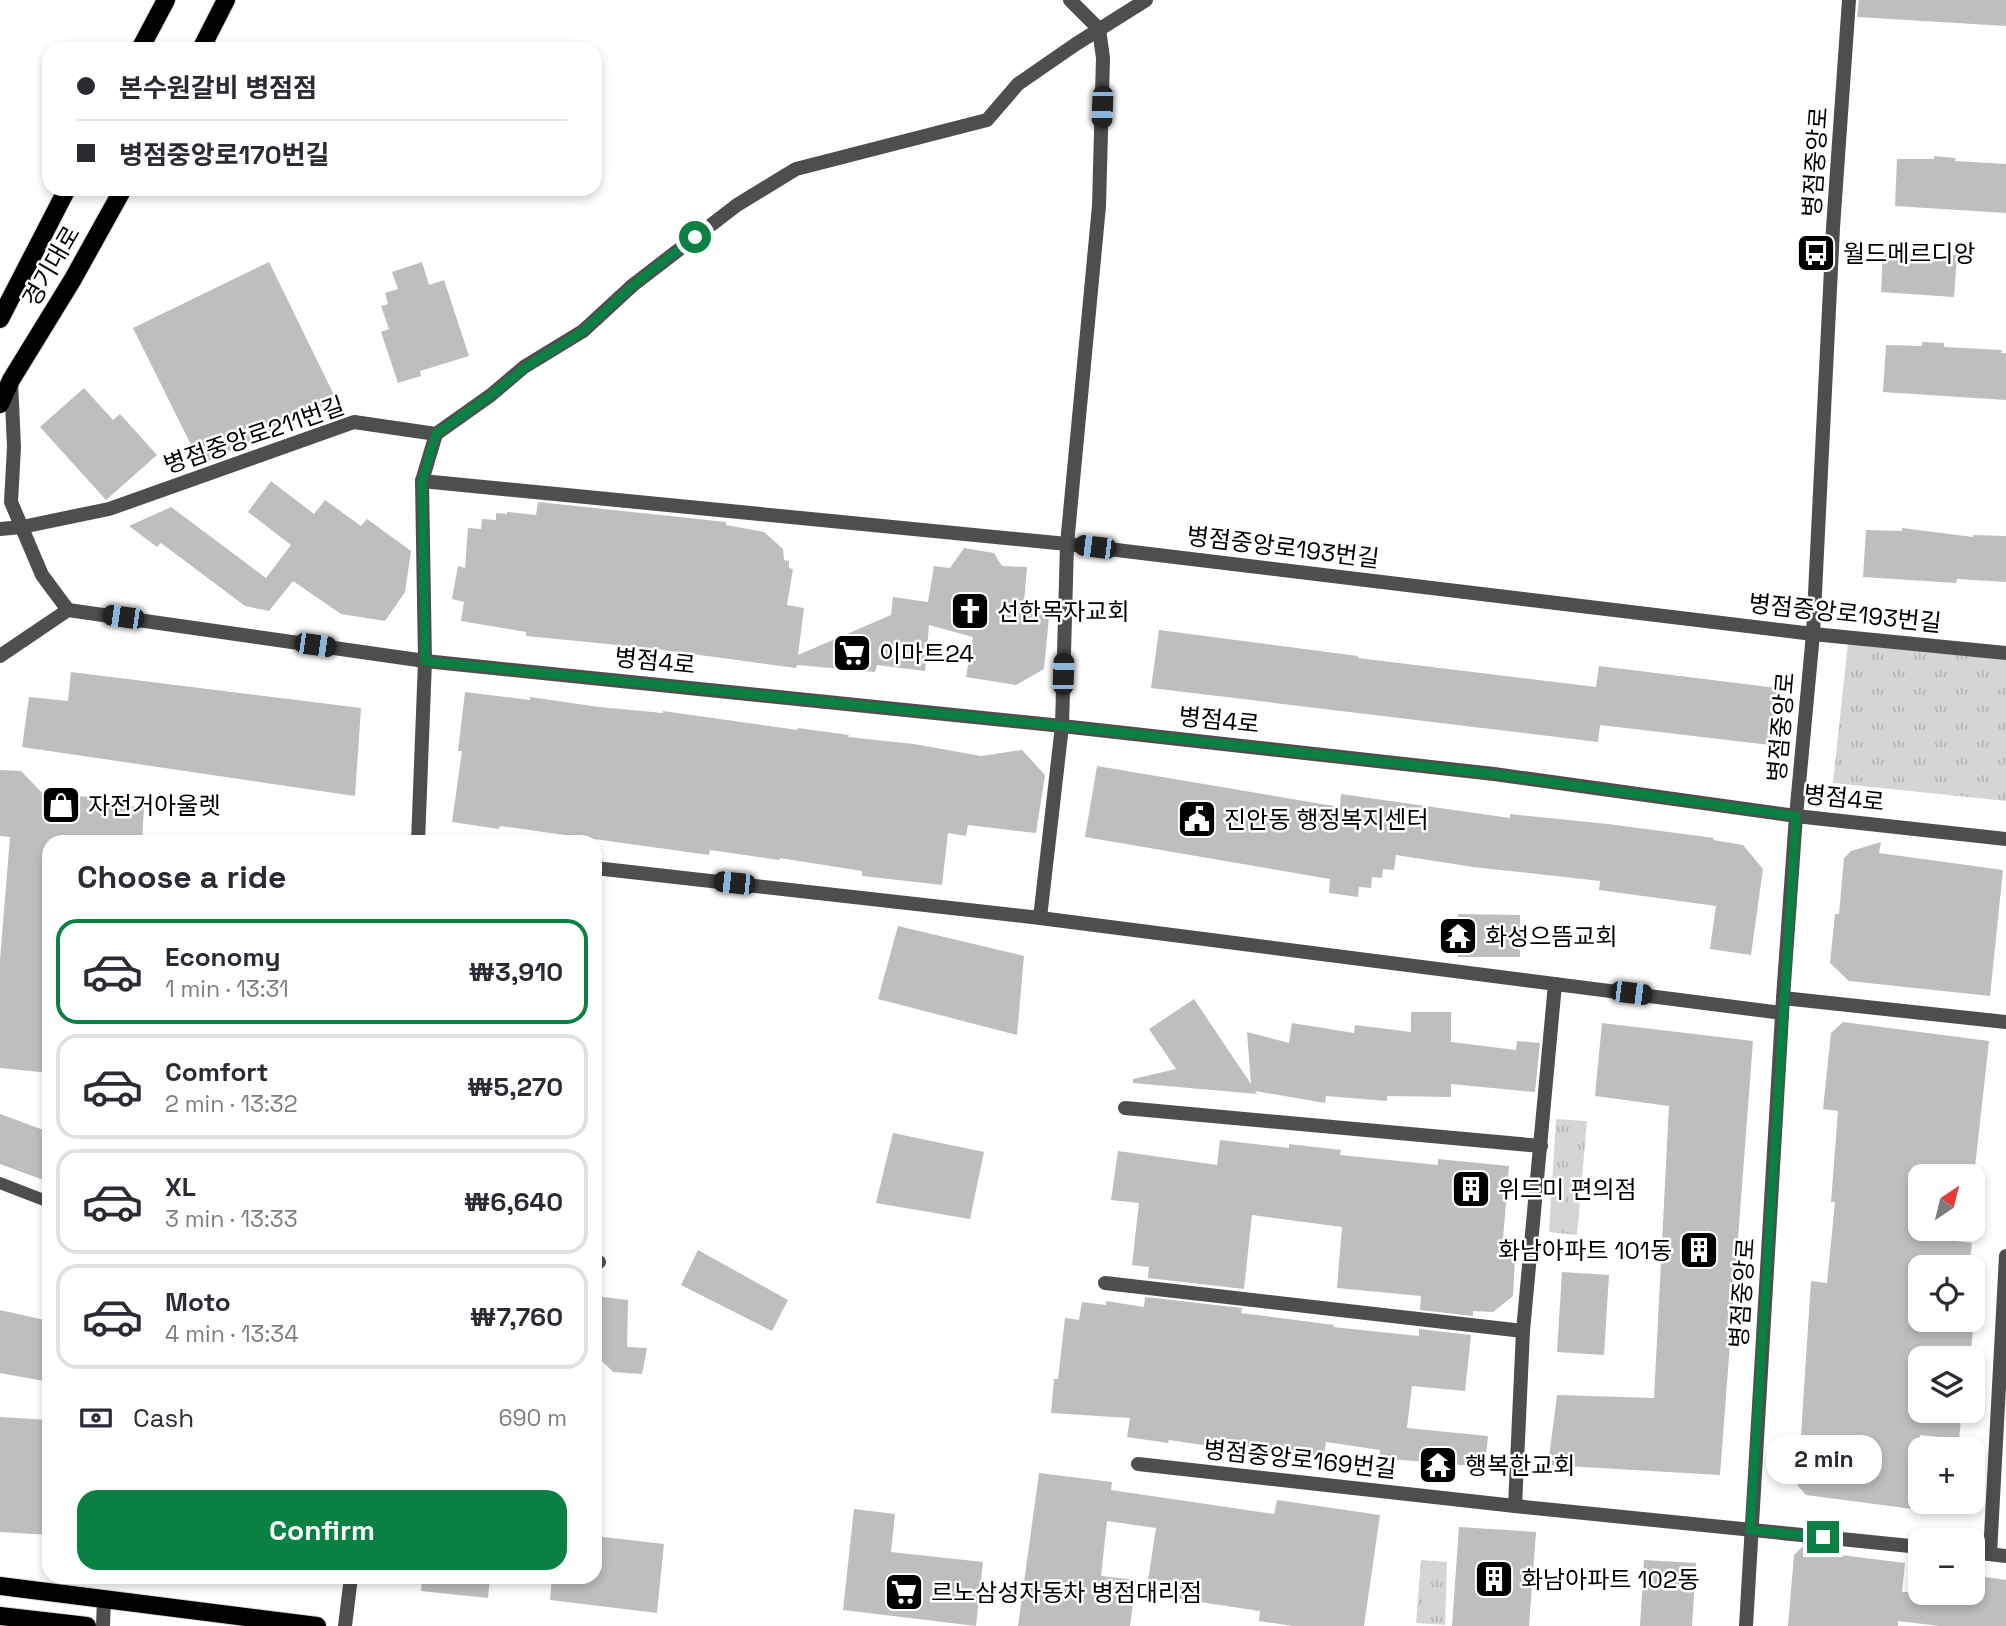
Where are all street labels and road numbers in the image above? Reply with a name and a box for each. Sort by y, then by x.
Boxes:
street label: 병점중앙로 [1796,106,1834,218]
street label: 경기대로 [15,220,87,312]
street label: 병점중앙로211번길 [160,390,348,480]
street label: 병점중앙로193번길 [1185,520,1381,574]
street label: 병점중앙로193번길 [1747,587,1943,639]
street label: 병점4로 [613,641,697,681]
street label: 병점중앙로 [1761,671,1801,783]
street label: 병점4로 [1177,700,1261,740]
street label: 병점4로 [1802,778,1886,818]
street label: 병점중앙로 [1723,1237,1761,1349]
street label: 병점중앙로169번길 [1202,1433,1398,1485]

